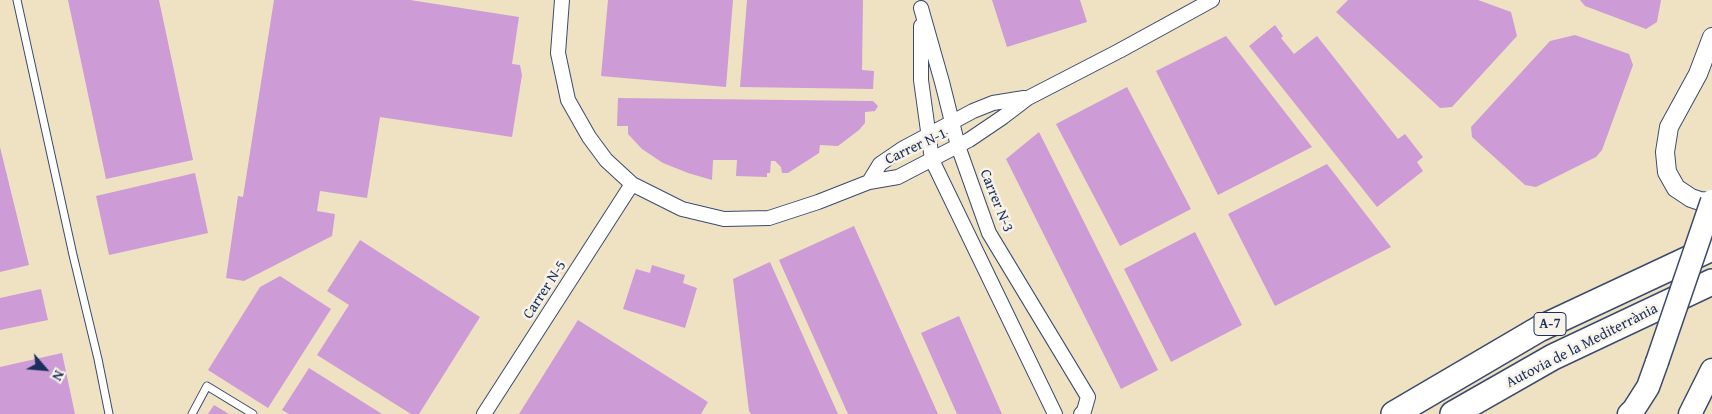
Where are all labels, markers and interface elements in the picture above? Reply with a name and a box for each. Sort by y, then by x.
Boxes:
street label: Carrer N-1 [882,125,950,169]
street label: Carrer N-3 [975,167,1017,235]
street label: Carrer N-5 [519,257,571,323]
street label: Autovia de la Mediterrània [1503,300,1661,392]
road number: A-7 [1534,312,1566,336]
north arrow [20,344,70,394]
text: N [47,367,69,385]

